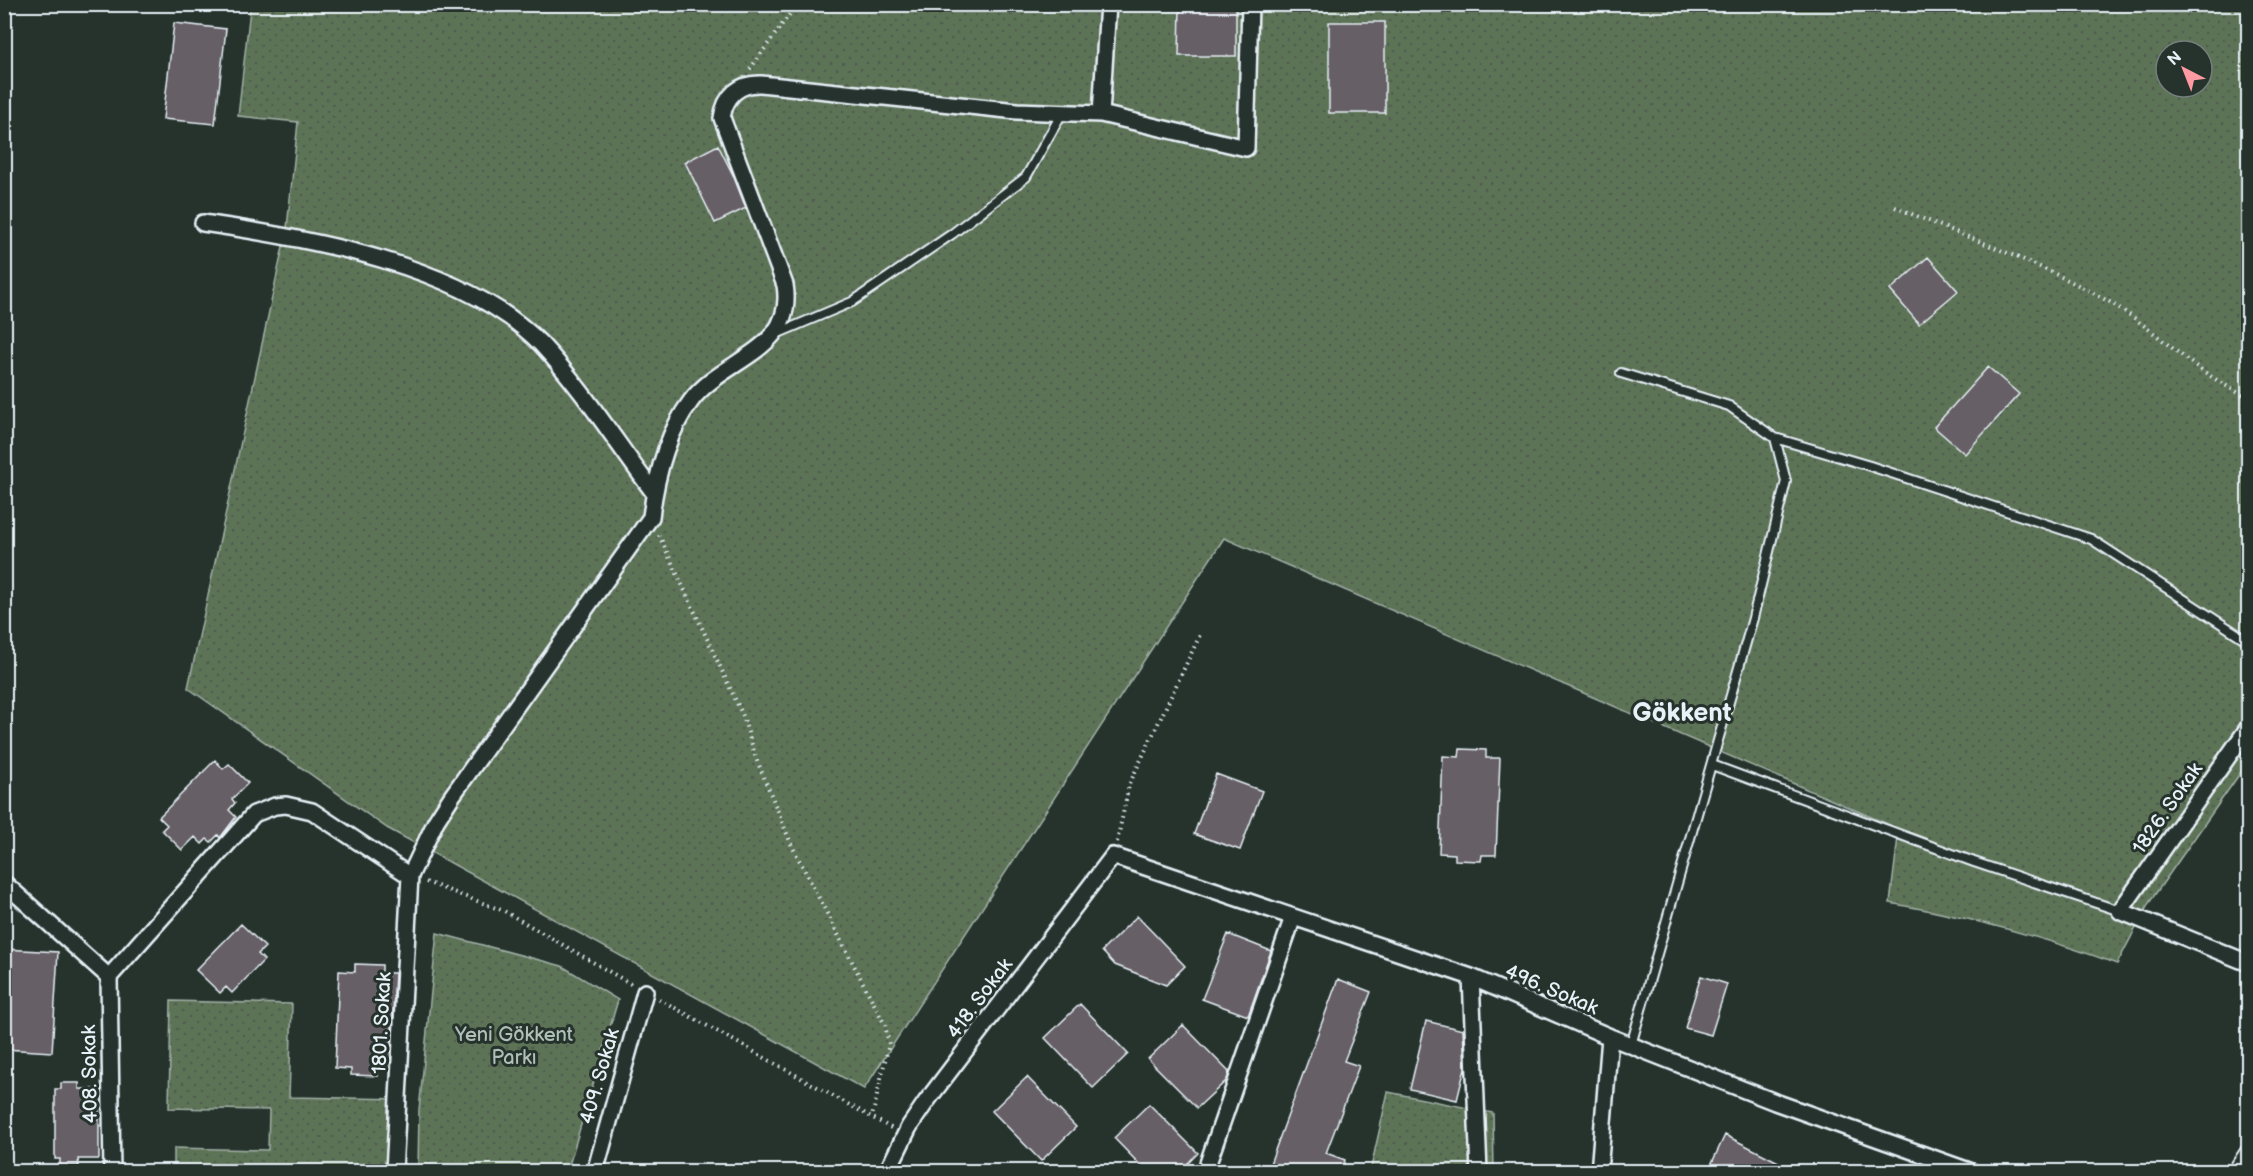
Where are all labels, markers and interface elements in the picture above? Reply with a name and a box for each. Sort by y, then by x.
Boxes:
north arrow [2154,39,2214,99]
text: N [2164,48,2186,70]
district label: Gökkent [1633,698,1732,729]
street label: 1826. Sokak [2127,758,2208,859]
street label: 418. Sokak [942,953,1018,1044]
street label: 496. Sokak [1501,960,1602,1020]
street label: 1801. Sokak [367,971,397,1075]
park label: Yeni Gökkent Parkı [454,1023,573,1070]
street label: 408. Sokak [77,1024,103,1123]
street label: 409. Sokak [575,1025,625,1127]

